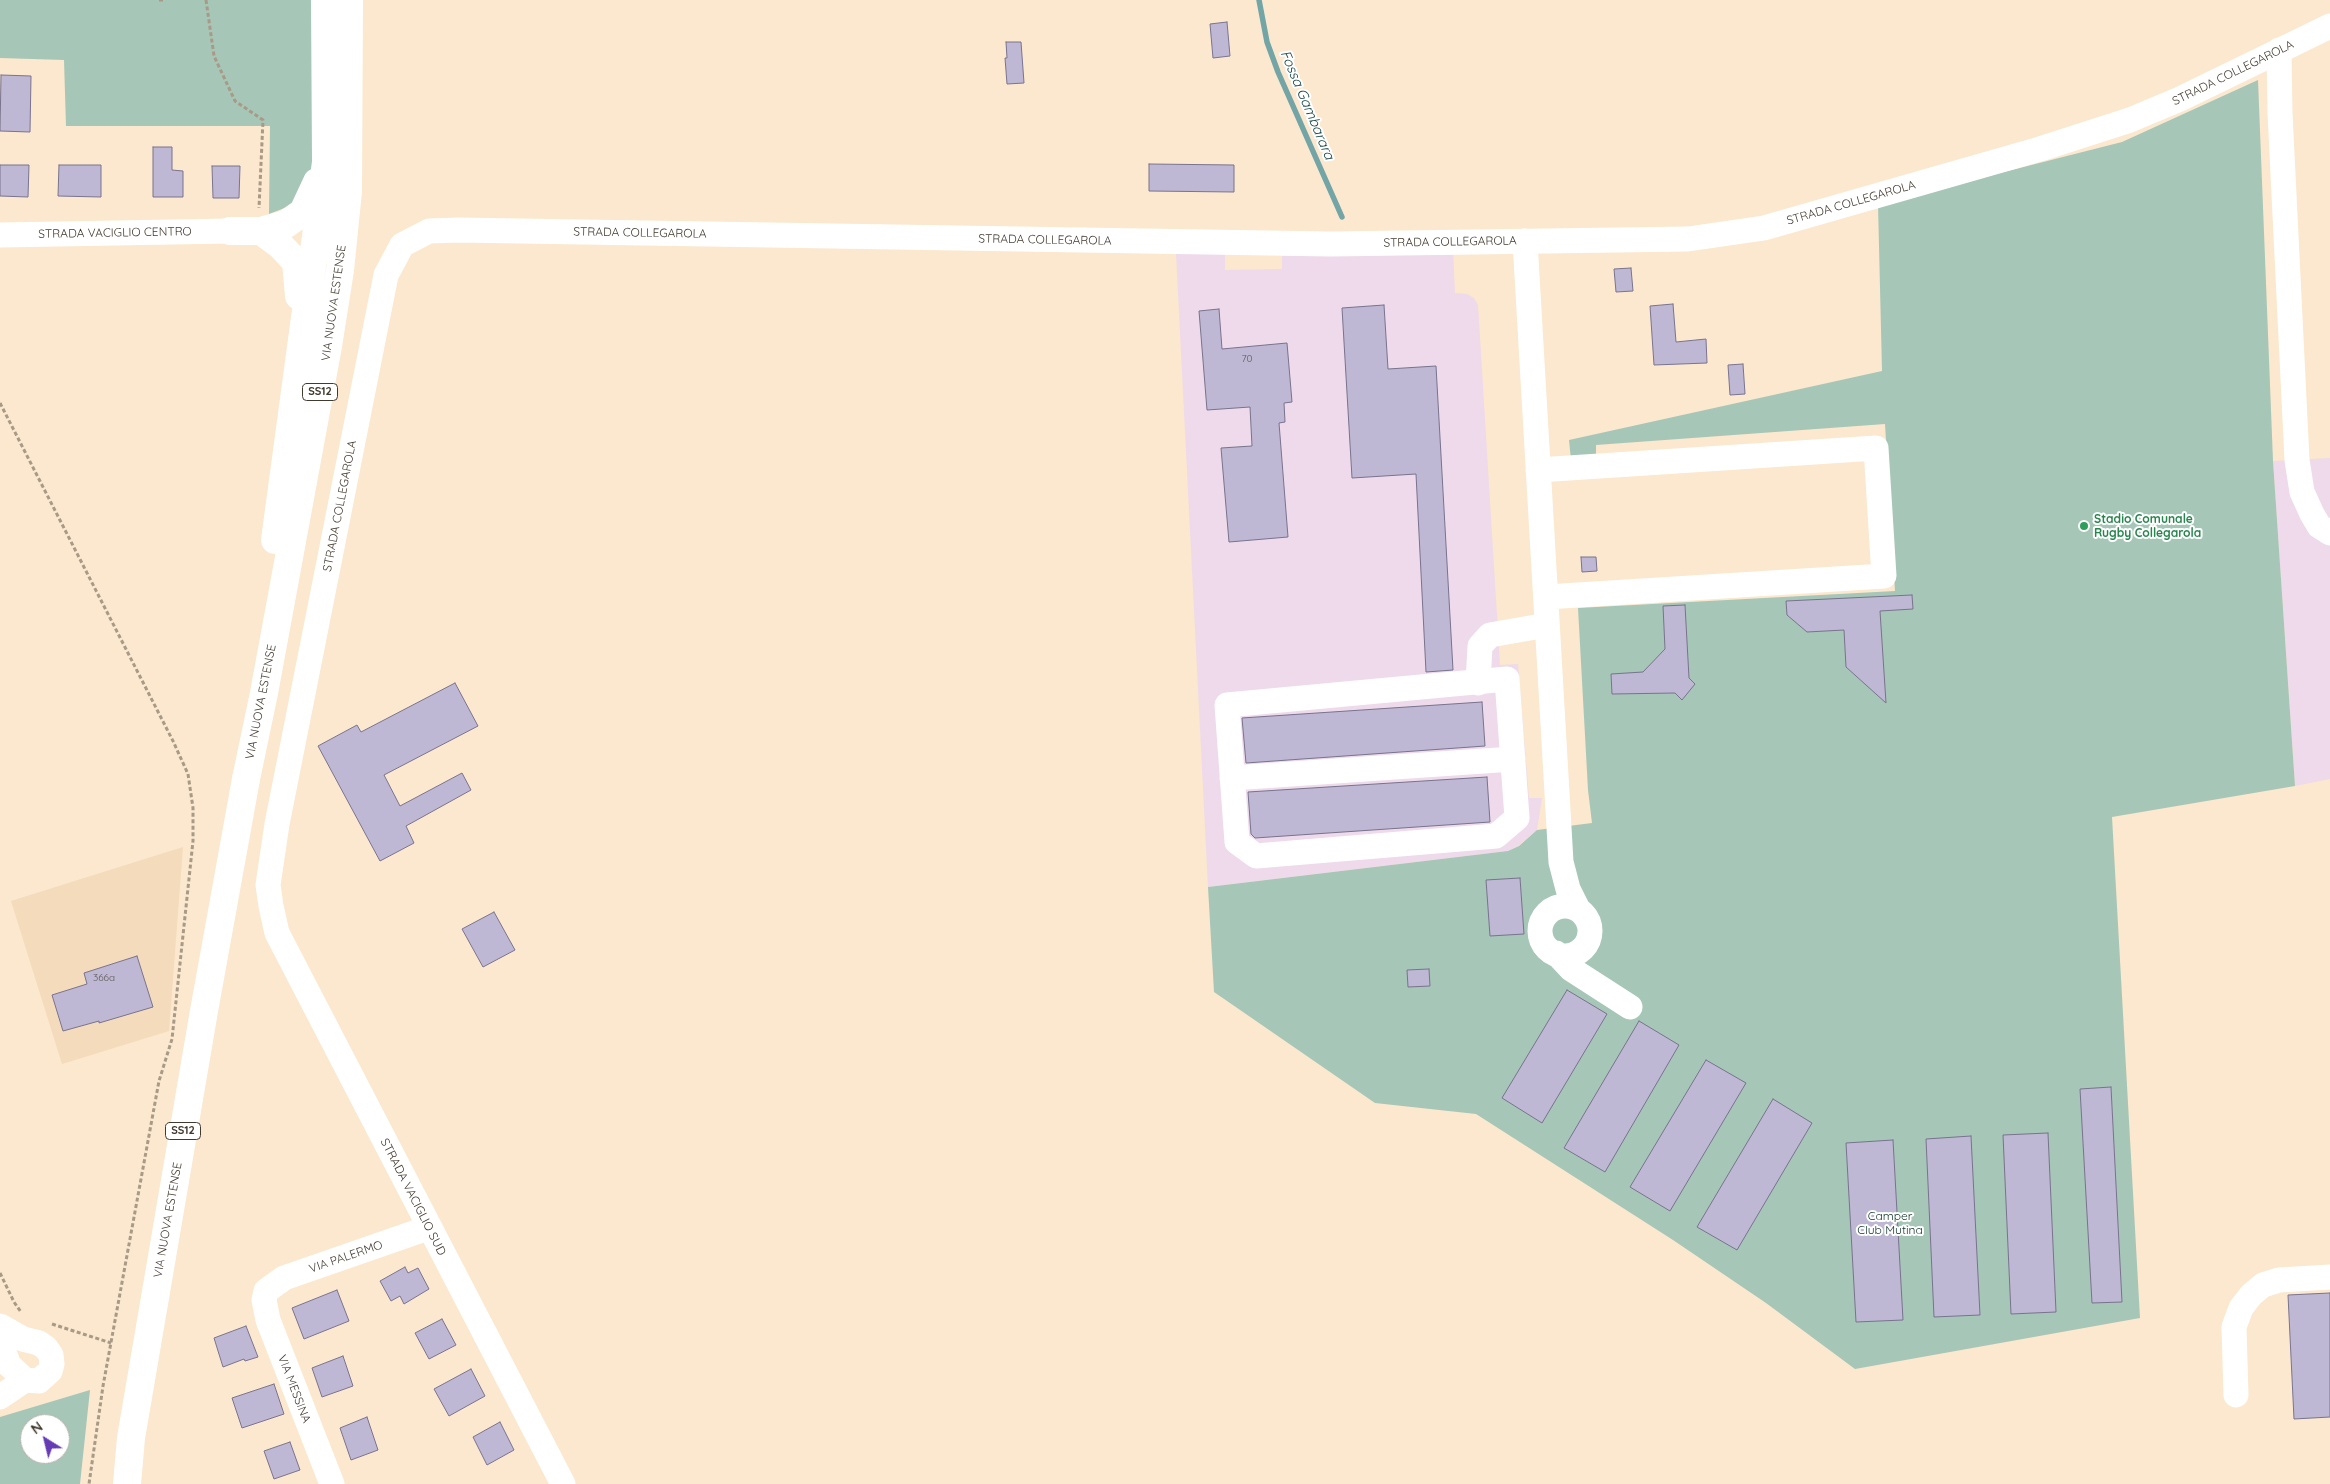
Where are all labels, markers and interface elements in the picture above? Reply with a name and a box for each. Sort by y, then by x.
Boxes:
street label: STRADA COLLEGAROLA [2170,37,2296,109]
water label: Fossa Gambarara [1276,48,1338,162]
street label: STRADA COLLEGAROLA [1785,178,1917,228]
street label: STRADA VACIGLIO CENTRO [38,224,192,242]
street label: STRADA COLLEGAROLA [573,225,707,241]
street label: STRADA COLLEGAROLA [978,232,1112,248]
street label: STRADA COLLEGAROLA [1383,234,1517,250]
street label: VIA NUOVA ESTENSE [319,244,349,362]
house number: 70 [1241,353,1253,365]
road number: SS12 [302,384,338,401]
street label: STRADA COLLEGAROLA [320,439,360,573]
place label: Stadio Comunale Rugby Collegarola [2094,512,2201,540]
marker: Stadio Comunale Rugby Collegarola [2078,520,2090,532]
street label: VIA NUOVA ESTENSE [243,643,279,761]
house number: 366a [93,972,115,984]
road number: SS12 [166,1122,200,1140]
street label: STRADA VACIGLIO SUD [377,1136,449,1258]
street label: VIA NUOVA ESTENSE [151,1161,185,1279]
park label: Camper Club Mutina [1857,1209,1923,1237]
street label: VIA PALERMO [307,1238,385,1276]
street label: VIA MESSINA [274,1353,314,1425]
north arrow [20,1414,70,1464]
text: N [27,1417,46,1438]

